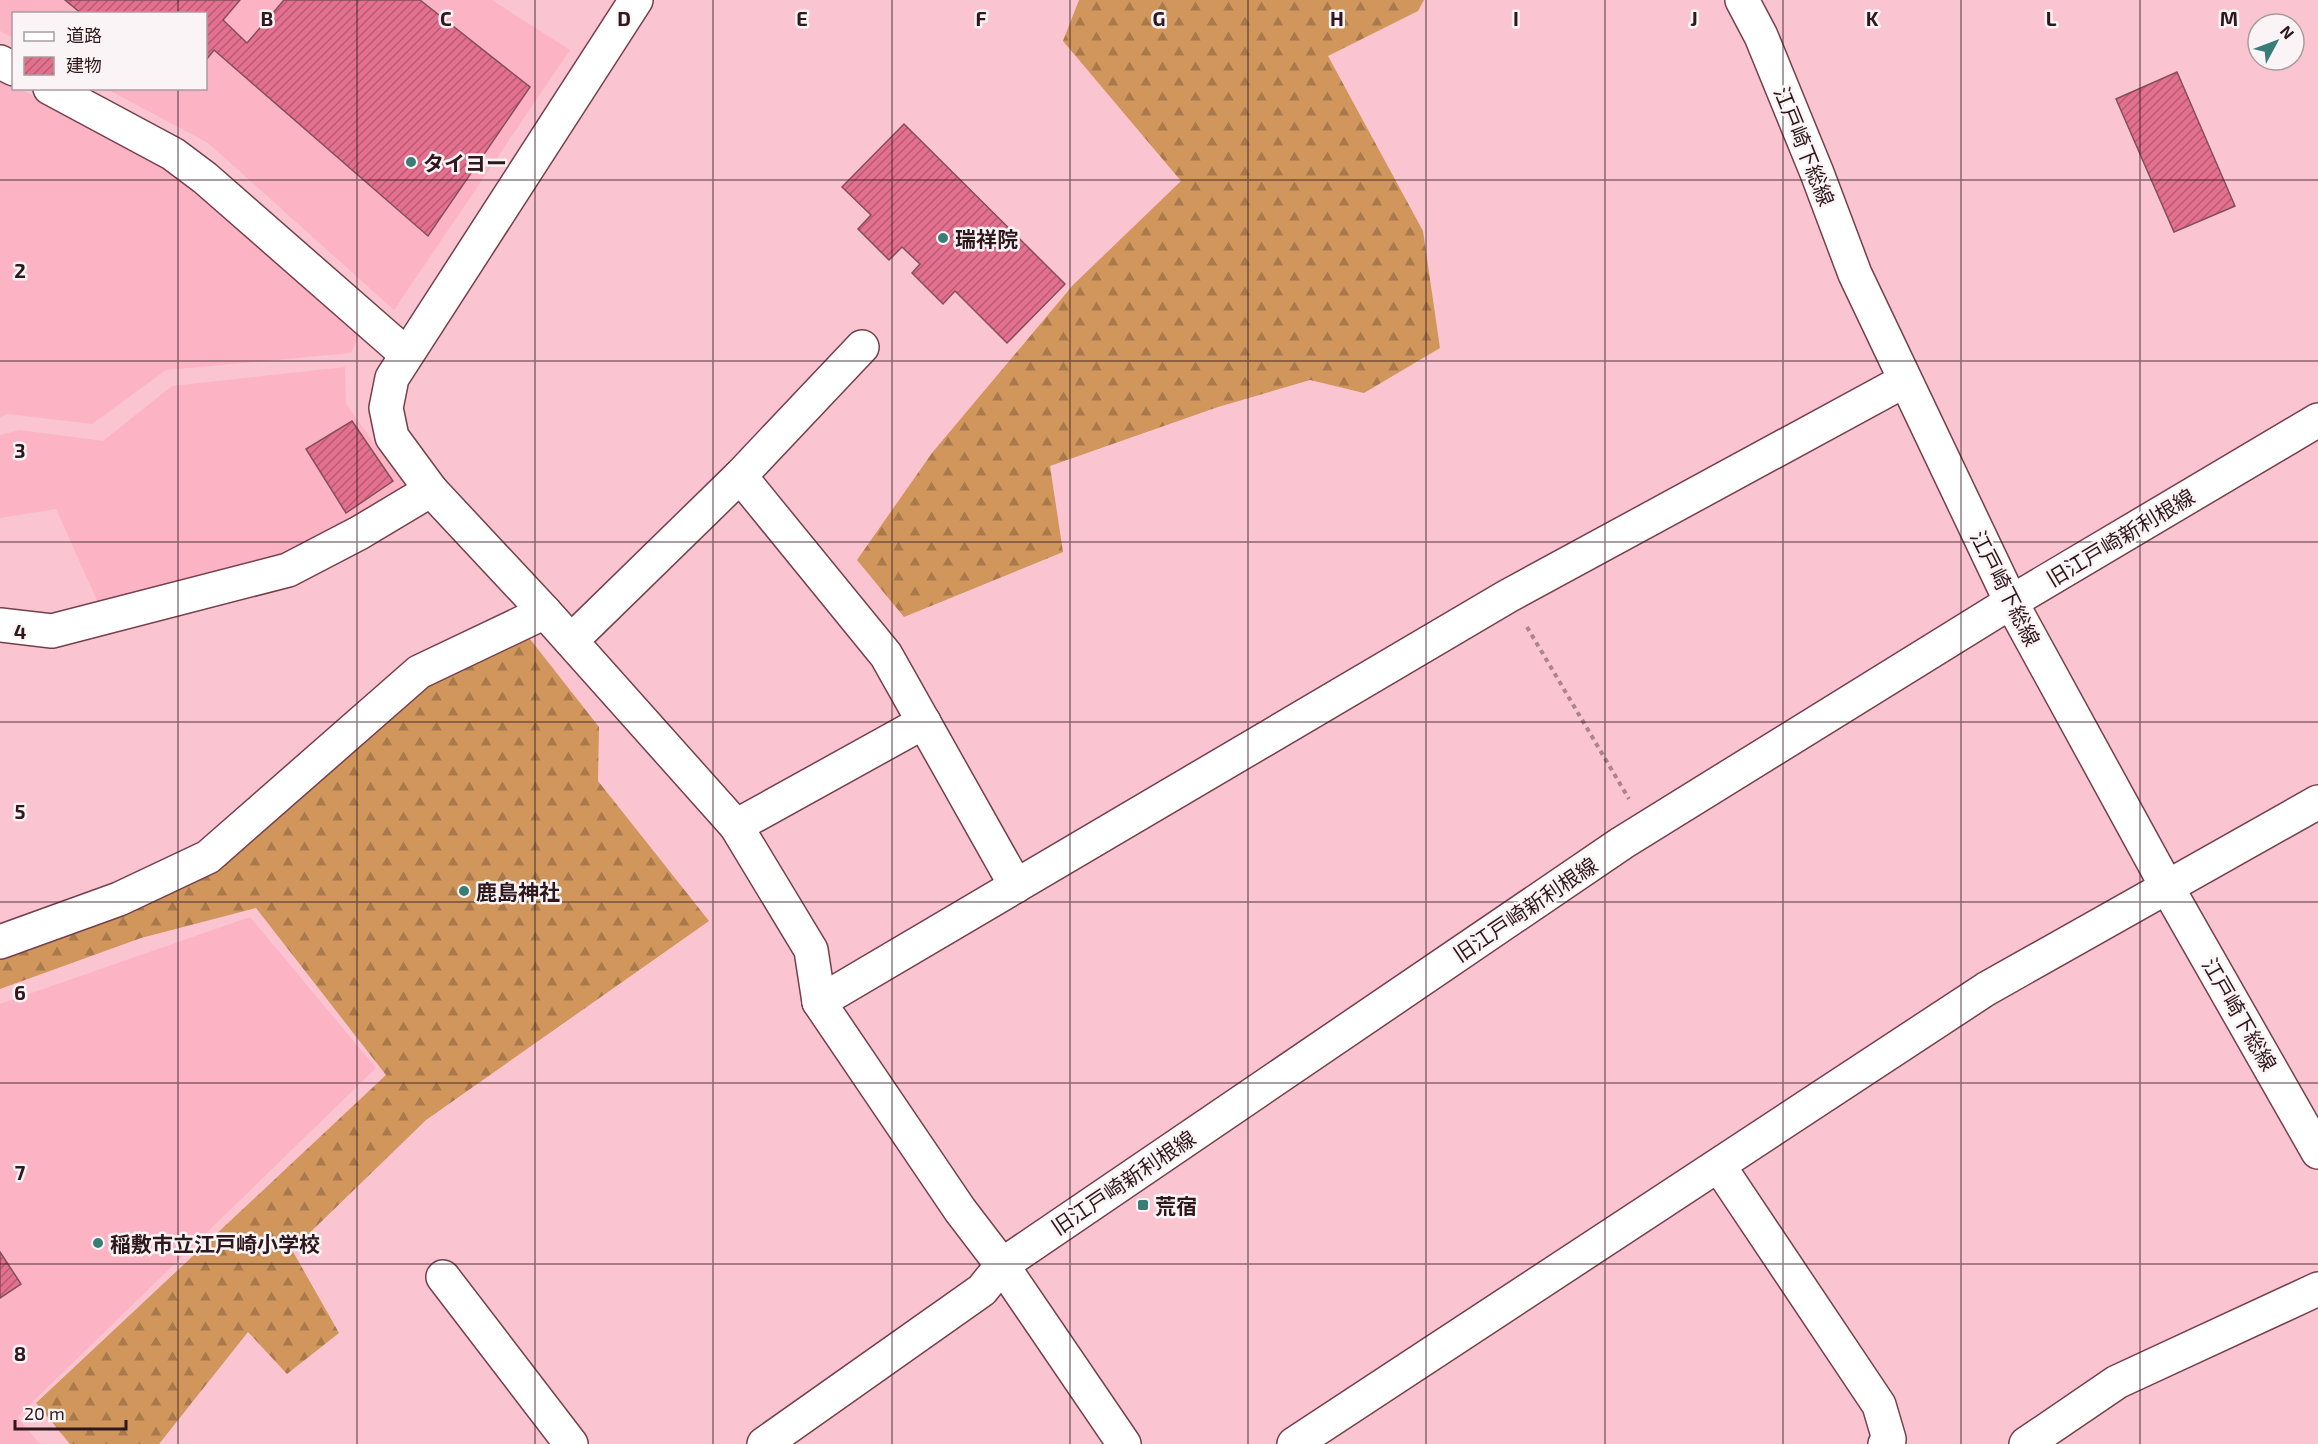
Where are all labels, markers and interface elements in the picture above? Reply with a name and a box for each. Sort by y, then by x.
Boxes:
text: B [261,6,273,30]
text: C [440,6,452,30]
text: D [617,6,631,30]
text: E [796,6,808,30]
text: F [975,6,987,30]
text: G [1153,6,1165,30]
text: H [1330,6,1344,30]
text: I [1513,6,1519,30]
text: J [1690,6,1698,30]
text: K [1866,6,1879,30]
text: L [2046,6,2057,30]
text: M [2220,6,2238,30]
legend [12,12,207,90]
north arrow [2246,12,2306,72]
text: N [2277,21,2299,42]
text: 道路 [66,24,102,46]
text: 建物 [66,54,102,76]
street label: 江戸崎下総線 [1770,83,1840,209]
place label: タイヨー [423,150,507,175]
marker: タイヨー [404,155,418,169]
place label: 瑞祥院 [955,226,1018,251]
marker: 瑞祥院 [936,231,950,245]
text: 2 [14,258,26,282]
text: 3 [14,438,26,462]
street label: 旧江戸崎新利根線 [2042,483,2198,591]
street label: 江戸崎下総線 [1966,526,2046,650]
text: 4 [14,619,27,643]
text: 5 [14,799,26,823]
street label: 旧江戸崎新利根線 [1448,852,1602,966]
place label: 鹿島神社 [476,879,560,904]
marker: 鹿島神社 [457,884,471,898]
street label: 江戸崎下総線 [2198,953,2282,1075]
text: 6 [14,980,26,1004]
street label: 旧江戸崎新利根線 [1046,1125,1200,1239]
text: 7 [15,1160,26,1184]
place label: 荒宿 [1155,1193,1197,1218]
marker: 荒宿 [1136,1198,1150,1212]
place label: 稲敷市立江戸崎小学校 [110,1231,320,1256]
marker: 稲敷市立江戸崎小学校 [91,1236,105,1250]
text: 8 [14,1341,26,1365]
scale bar [15,1393,126,1431]
text: 20 m [24,1402,65,1424]

